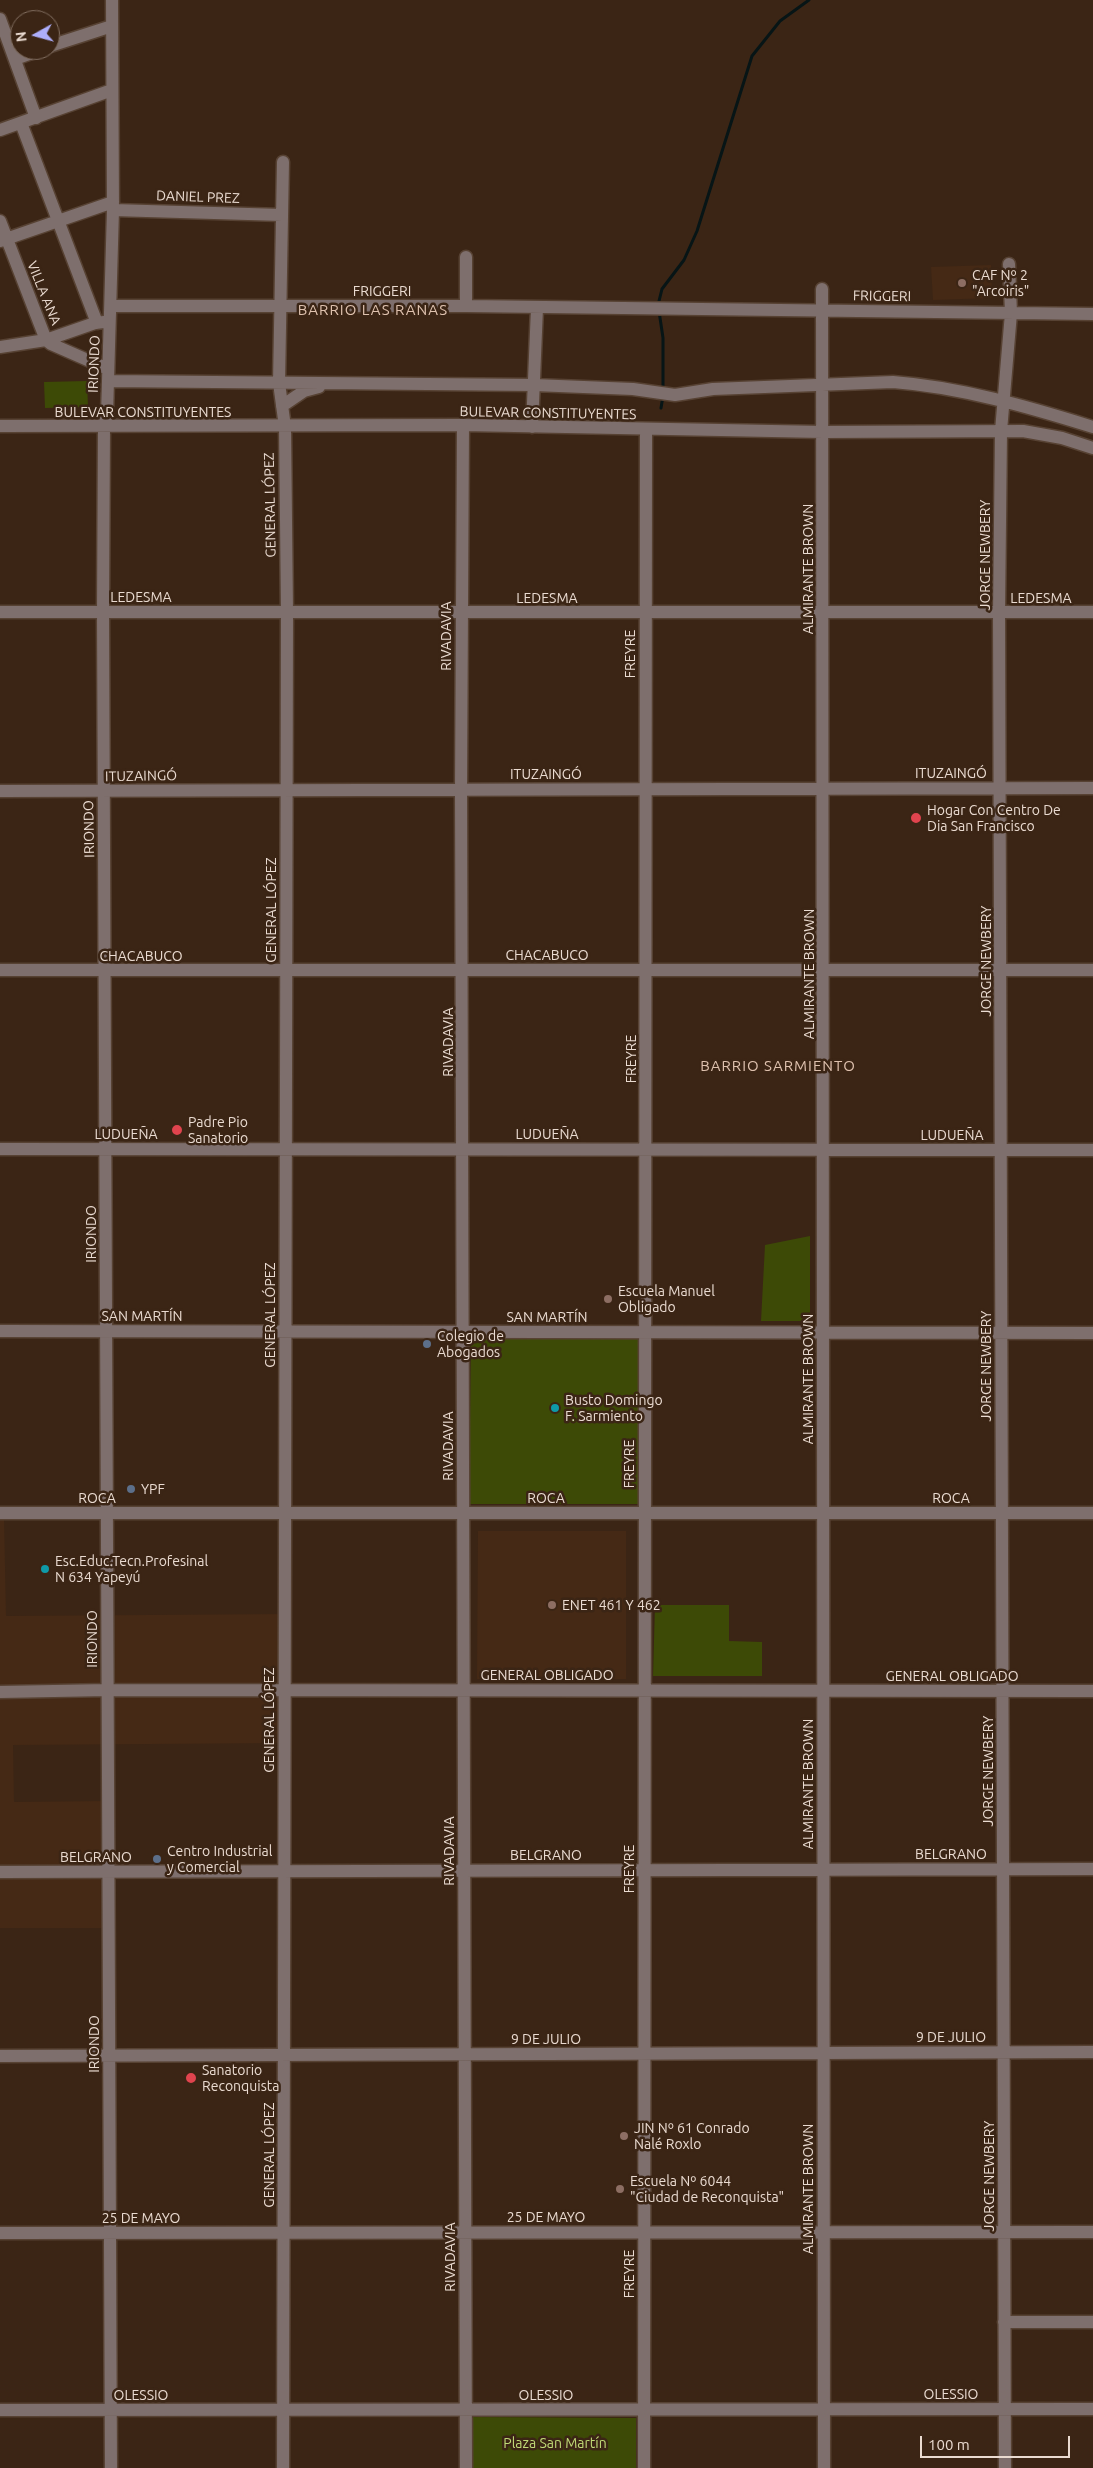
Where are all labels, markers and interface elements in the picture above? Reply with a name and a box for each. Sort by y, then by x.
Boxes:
north arrow [10,10,60,60]
text: N [13,31,30,43]
street label: DANIEL PREZ [156,187,240,207]
street label: VILLA ANA [24,259,64,327]
place label: CAF Nº 2 "Arcoiris" [972,267,1029,300]
marker: CAF Nº 2 "Arcoiris" [956,277,968,289]
street label: FRIGGERI [353,283,411,299]
street label: FRIGGERI [853,287,911,305]
district label: BARRIO LAS RANAS [296,301,450,319]
street label: IRIONDO [85,335,103,393]
street label: BULEVAR CONSTITUYENTES [459,403,637,423]
street label: BULEVAR CONSTITUYENTES [55,404,231,420]
street label: GENERAL LÓPEZ [261,452,279,558]
street label: JORGE NEWBERY [977,500,993,610]
street label: ALMIRANTE BROWN [800,504,816,634]
street label: LEDESMA [110,589,172,605]
street label: LEDESMA [516,590,578,606]
street label: LEDESMA [1010,590,1072,606]
street label: RIVADAVIA [438,601,454,671]
street label: FREYRE [622,630,638,678]
street label: ITUZAINGÓ [915,765,987,781]
street label: ITUZAINGÓ [510,766,582,782]
street label: ITUZAINGÓ [105,767,177,785]
street label: IRIONDO [80,800,98,858]
place label: Hogar Con Centro De Dia San Francisco [927,802,1061,834]
marker: Hogar Con Centro De Dia San Francisco [909,811,923,825]
street label: GENERAL LÓPEZ [263,857,279,963]
street label: JORGE NEWBERY [978,906,994,1016]
street label: ALMIRANTE BROWN [801,909,817,1039]
street label: CHACABUCO [505,947,589,963]
street label: CHACABUCO [99,948,183,964]
street label: RIVADAVIA [440,1007,456,1077]
street label: FREYRE [623,1035,639,1083]
district label: BARRIO SARMIENTO [698,1057,858,1075]
place label: Padre Pio Sanatorio [188,1114,248,1146]
marker: Padre Pio Sanatorio [170,1123,184,1137]
street label: LUDUEÑA [95,1126,157,1142]
street label: LUDUEÑA [516,1126,578,1142]
street label: LUDUEÑA [921,1127,983,1143]
street label: IRIONDO [83,1205,99,1263]
street label: GENERAL LÓPEZ [262,1262,278,1368]
place label: Escuela Manuel Obligado [618,1283,715,1315]
marker: Escuela Manuel Obligado [602,1293,614,1305]
street label: SAN MARTÍN [102,1308,182,1324]
street label: SAN MARTÍN [507,1309,587,1325]
street label: JORGE NEWBERY [978,1311,994,1421]
street label: ALMIRANTE BROWN [800,1314,816,1444]
place label: Colegio de Abogados [437,1328,504,1360]
marker: Colegio de Abogados [421,1338,433,1350]
place label: Busto Domingo F. Sarmiento [565,1392,663,1424]
marker: Busto Domingo F. Sarmiento [549,1402,561,1414]
street label: RIVADAVIA [440,1411,456,1481]
street label: FREYRE [621,1440,637,1488]
place label: YPF [141,1481,165,1497]
marker: YPF [125,1483,137,1495]
street label: ROCA [78,1490,116,1506]
street label: ROCA [527,1490,565,1506]
street label: ROCA [932,1490,970,1506]
place label: Esc.Educ.Tecn.Profesinal N 634 Yapeyú [55,1553,208,1585]
marker: Esc.Educ.Tecn.Profesinal N 634 Yapeyú [39,1563,51,1575]
place label: ENET 461 Y 462 [562,1597,661,1613]
marker: ENET 461 Y 462 [546,1599,558,1611]
street label: IRIONDO [84,1610,100,1668]
street label: GENERAL LÓPEZ [261,1667,277,1773]
street label: GENERAL OBLIGADO [480,1667,614,1683]
street label: GENERAL OBLIGADO [885,1668,1019,1684]
street label: JORGE NEWBERY [980,1716,996,1826]
street label: ALMIRANTE BROWN [800,1719,816,1849]
street label: RIVADAVIA [441,1816,457,1886]
place label: Centro Industrial y Comercial [167,1843,272,1875]
street label: FREYRE [621,1845,637,1893]
street label: BELGRANO [915,1846,987,1862]
street label: BELGRANO [510,1847,582,1863]
street label: BELGRANO [60,1849,132,1865]
marker: Centro Industrial y Comercial [151,1853,163,1865]
street label: IRIONDO [86,2015,102,2073]
street label: 9 DE JULIO [916,2029,986,2045]
street label: 9 DE JULIO [511,2031,581,2047]
place label: Sanatorio Reconquista [202,2062,279,2094]
marker: Sanatorio Reconquista [184,2071,198,2085]
street label: GENERAL LÓPEZ [261,2102,277,2208]
place label: JIN Nº 61 Conrado Nalé Roxlo [634,2120,750,2152]
street label: JORGE NEWBERY [981,2121,997,2231]
street label: ALMIRANTE BROWN [800,2124,816,2254]
marker: JIN Nº 61 Conrado Nalé Roxlo [618,2130,630,2142]
place label: Escuela Nº 6044 "Ciudad de Reconquista" [630,2173,784,2206]
marker: Escuela Nº 6044 "Ciudad de Reconquista" [614,2183,626,2195]
street label: 25 DE MAYO [507,2209,585,2225]
street label: 25 DE MAYO [102,2210,180,2226]
street label: RIVADAVIA [442,2222,458,2292]
street label: FREYRE [621,2250,637,2298]
street label: OLESSIO [924,2386,978,2402]
street label: OLESSIO [114,2387,168,2403]
street label: OLESSIO [519,2387,573,2403]
scale bar [923,2426,1073,2458]
park label: Plaza San Martín [503,2435,607,2451]
text: 100 m [928,2436,970,2453]

